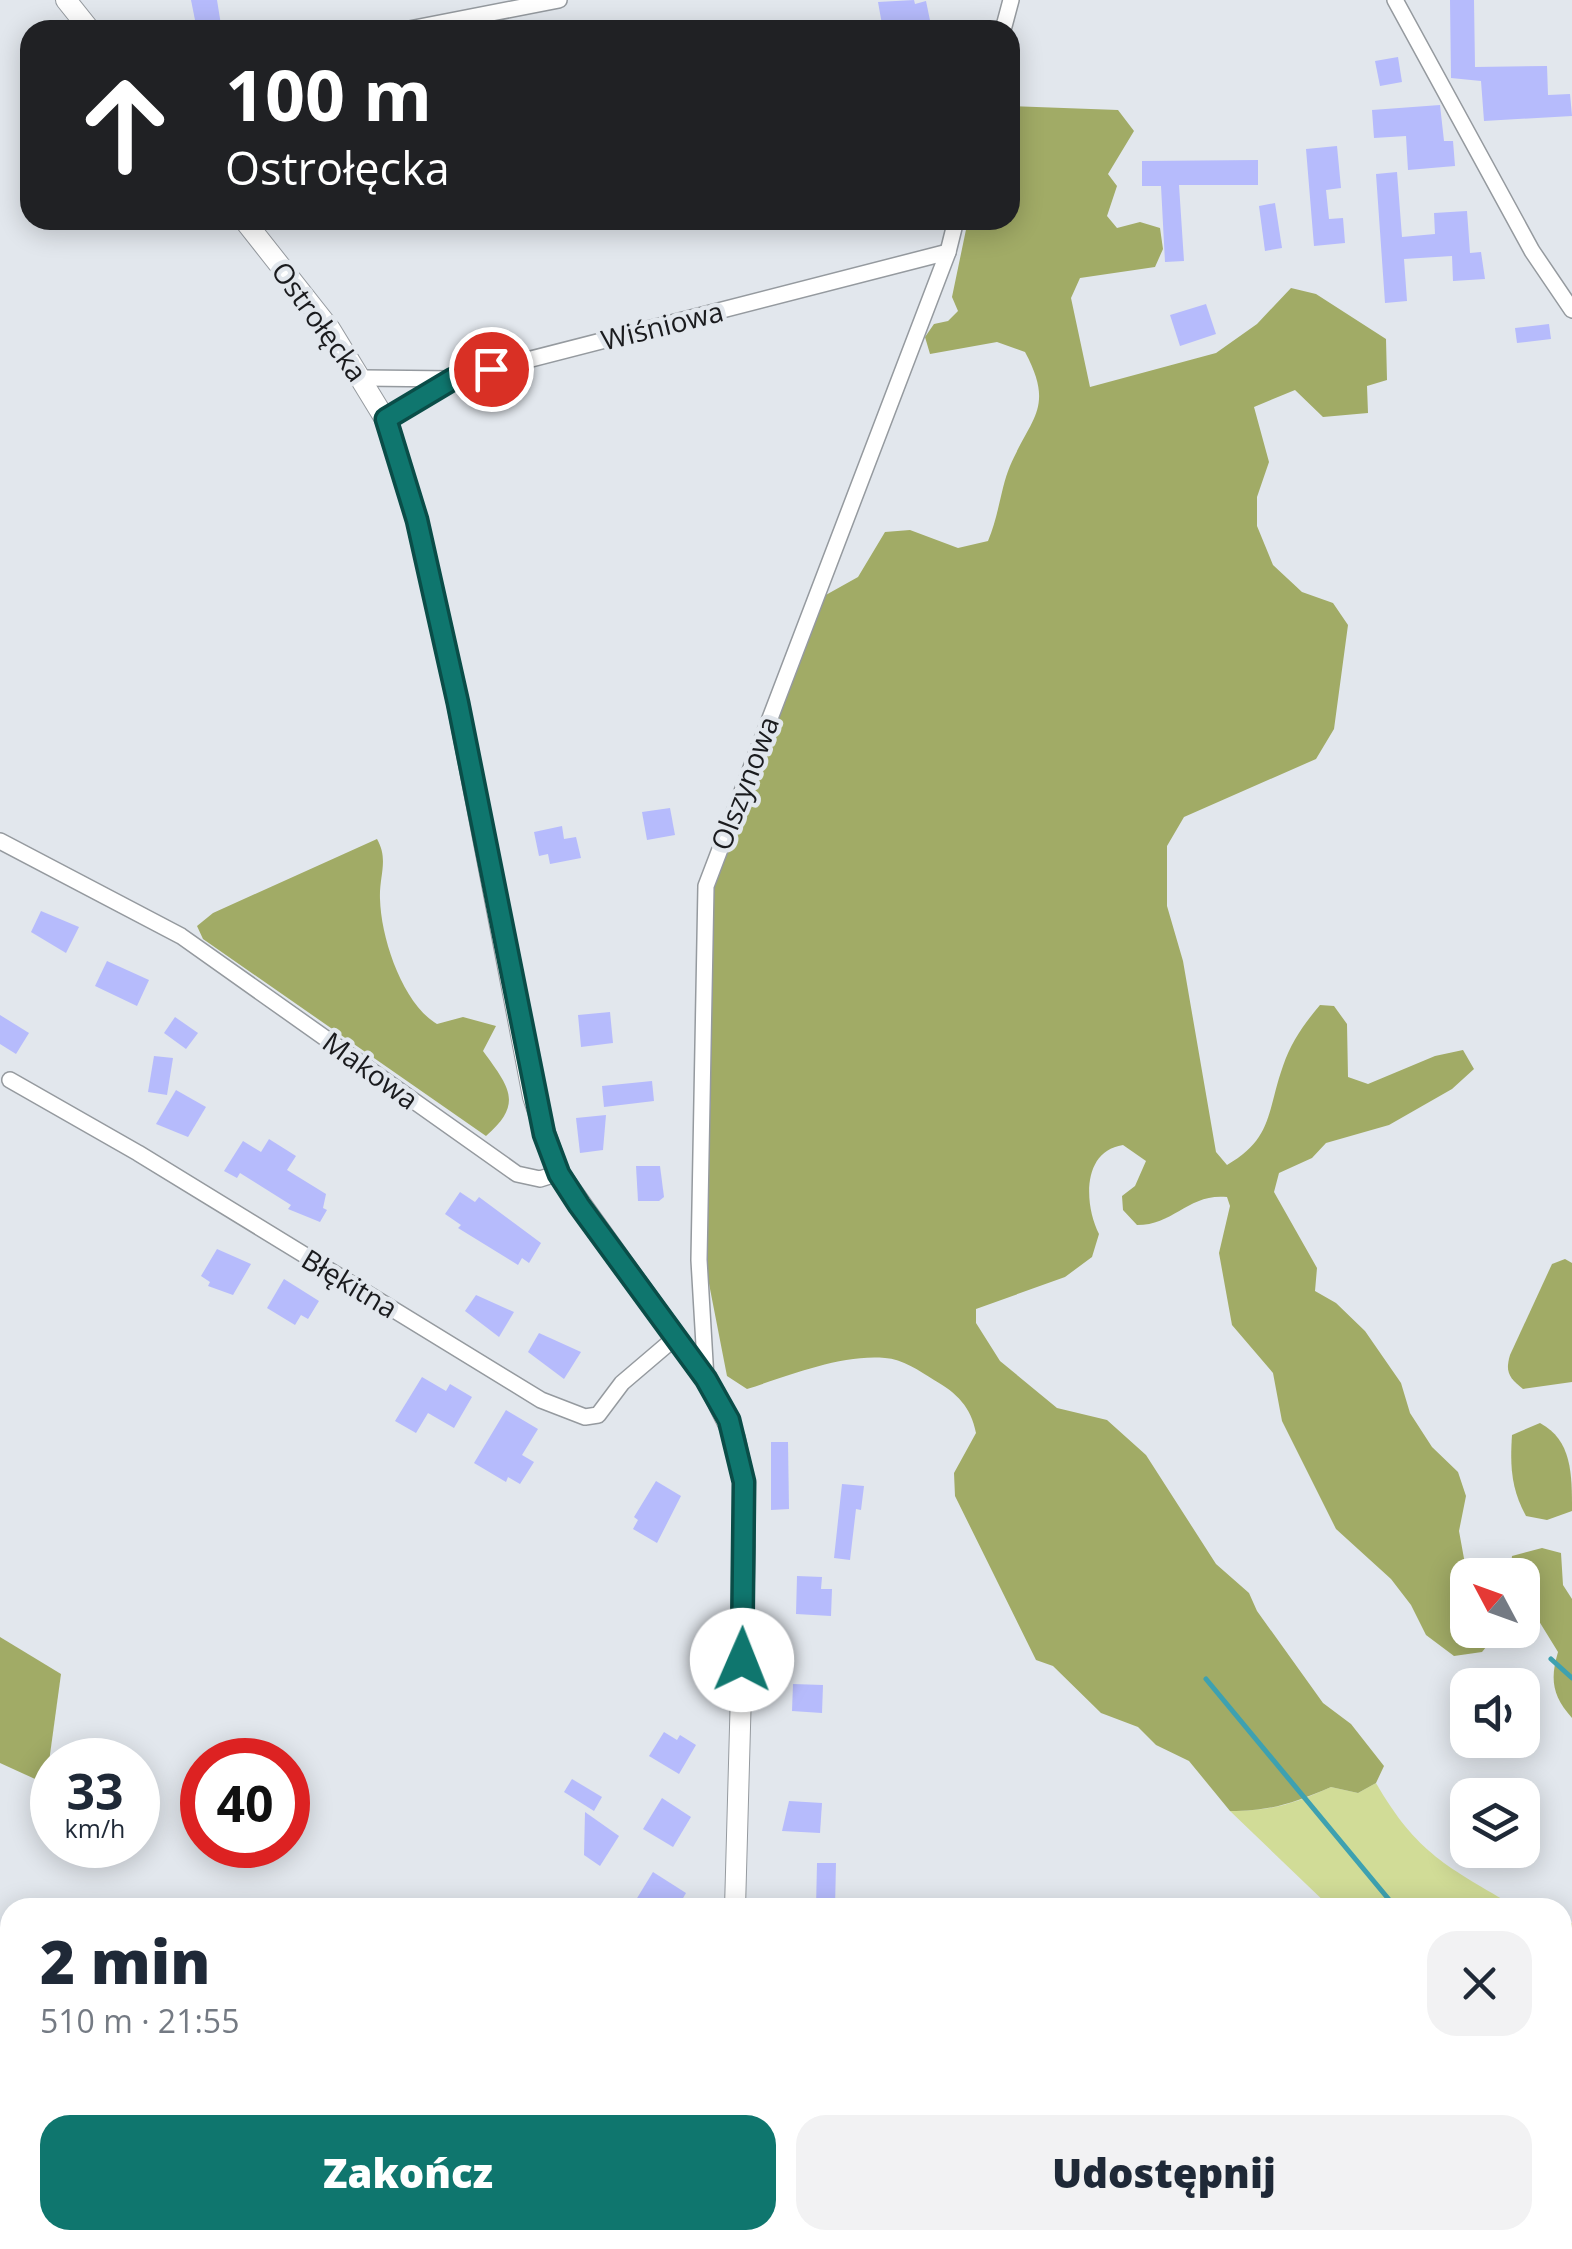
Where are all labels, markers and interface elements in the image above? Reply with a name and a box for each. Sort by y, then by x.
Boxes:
text: 100 m [225,46,432,142]
icon: ahead [60,60,190,190]
text: Ostrołęcka [225,137,450,198]
street label: Ostrołęcka [264,253,376,389]
street label: Wiśniowa [597,291,727,359]
pin [449,327,534,412]
icon: arrive [464,342,519,397]
street label: Olszynowa [701,711,787,855]
street label: Makowa [316,1022,426,1118]
street label: Błękitna [295,1240,405,1326]
north arrow [1450,1558,1540,1648]
map controls [1450,1558,1540,1868]
position arrow [690,1608,794,1712]
button: sound [1450,1668,1540,1758]
speed limit sign: 40 [180,1738,310,1868]
text: 33 [66,1757,124,1825]
button: layers [1450,1778,1540,1868]
text: km/h [65,1811,125,1845]
text: 2 min [40,1920,210,2002]
button: close [1427,1931,1532,2036]
text: 510 m · 21:55 [40,1999,239,2042]
button: Zakończ [40,2115,776,2230]
button: Udostępnij [796,2115,1532,2230]

